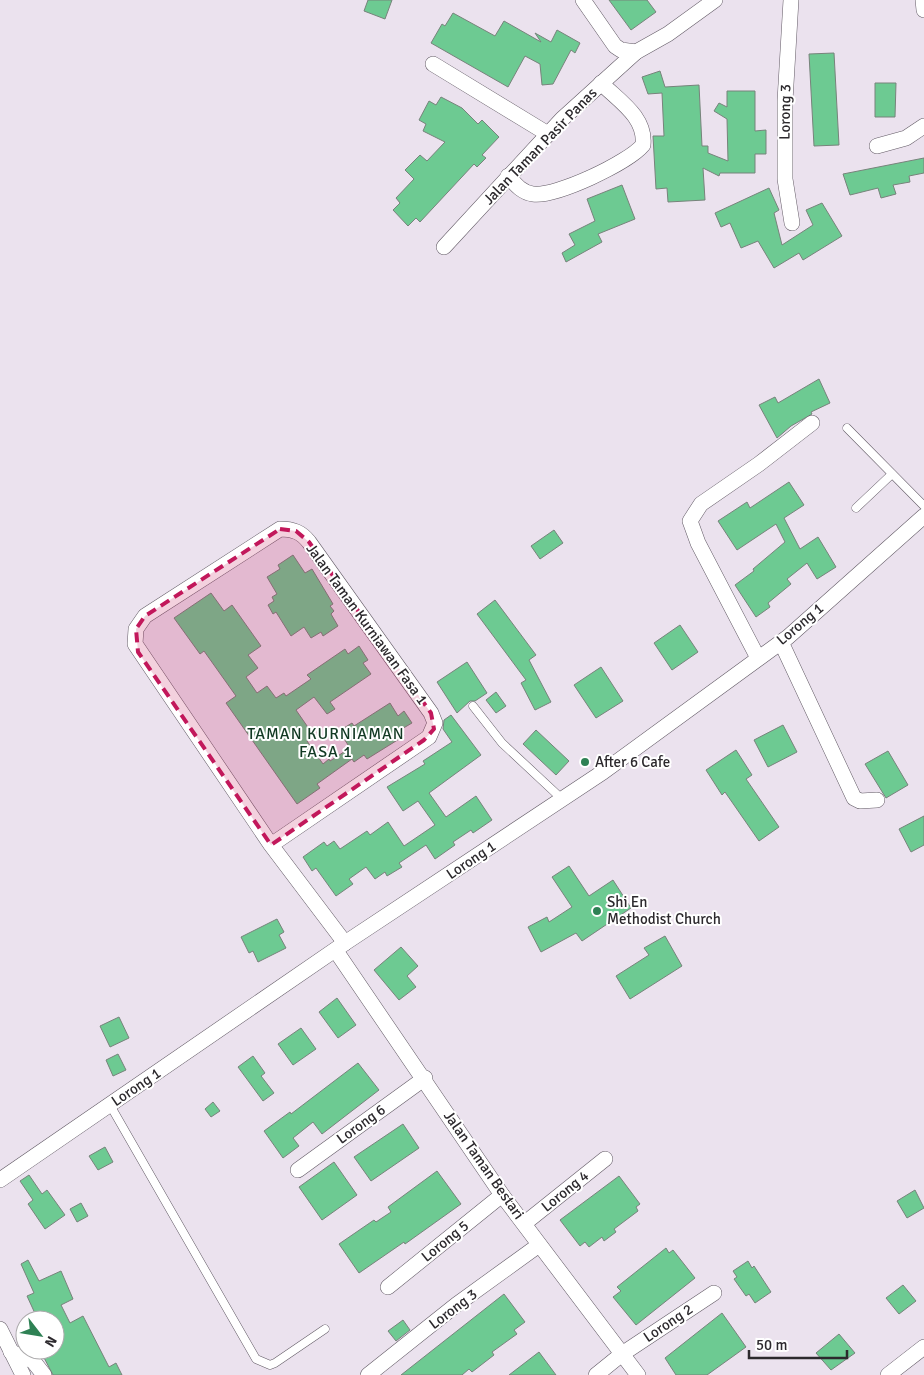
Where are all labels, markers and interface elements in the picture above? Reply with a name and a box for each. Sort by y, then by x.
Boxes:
street label: Jalan Taman Pasir Panas [479,83,601,208]
street label: Lorong 3 [776,84,794,140]
street label: Jalan Taman Kurniawan Fasa 1 [302,540,432,708]
street label: Lorong 1 [773,599,827,649]
district label: TAMAN KURNIAMAN FASA 1 [247,724,405,762]
place label: After 6 Cafe [595,753,670,771]
marker: After 6 Cafe [579,756,591,768]
street label: Lorong 1 [443,837,499,883]
place label: Shi En Methodist Church [607,893,721,928]
marker: Shi En Methodist Church [591,905,603,917]
street label: Lorong 1 [108,1064,164,1110]
street label: Lorong 6 [333,1100,389,1148]
street label: Jalan Taman Bestari [440,1107,528,1223]
street label: Lorong 4 [538,1166,592,1216]
street label: Lorong 5 [418,1216,472,1266]
street label: Lorong 3 [425,1285,481,1333]
street label: Lorong 2 [640,1300,696,1346]
north arrow [15,1310,65,1360]
scale bar [749,1328,846,1360]
text: N [41,1333,61,1350]
text: 50 m [756,1336,787,1354]

